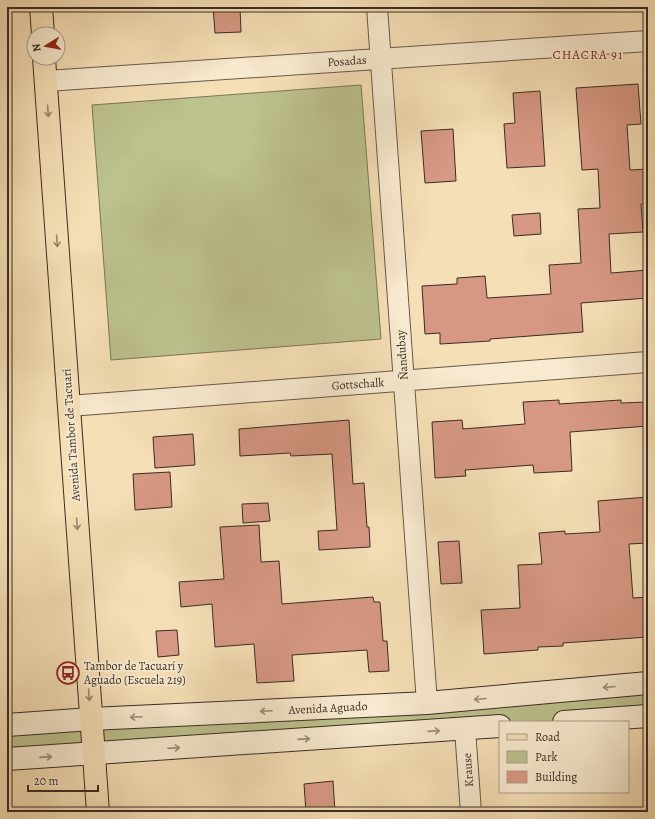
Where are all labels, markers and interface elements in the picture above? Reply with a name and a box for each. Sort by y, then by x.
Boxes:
north arrow [26,26,66,66]
text: N [29,42,45,53]
district label: CHACRA 91 [553,46,623,63]
street label: Posadas [327,52,367,70]
one-way arrow [45,104,52,117]
one-way arrow [54,234,61,247]
street label: Ñandubay [392,329,412,381]
street label: Avenida Tambor de Tacuarí [58,368,84,503]
street label: Gottschalk [331,374,385,394]
one-way arrow [74,517,81,530]
place label: Tambor de Tacuarí y Aguado (Escuela 219) [83,658,186,688]
bus stop icon: Tambor de Tacuarí y Aguado (Escuela 219) [55,660,81,686]
one-way arrow [603,683,616,690]
one-way arrow [86,688,93,701]
one-way arrow [474,695,487,702]
street label: Avenida Aguado [287,698,368,718]
one-way arrow [260,707,273,715]
one-way arrow [130,713,143,721]
legend [499,721,629,793]
one-way arrow [427,727,440,734]
text: Road [535,729,561,745]
one-way arrow [297,736,310,743]
one-way arrow [167,744,180,751]
text: Park [535,749,558,765]
street label: Krause [459,752,477,788]
one-way arrow [39,753,52,760]
scale bar [28,767,98,793]
text: Building [535,769,577,785]
text: 20 m [34,773,58,789]

